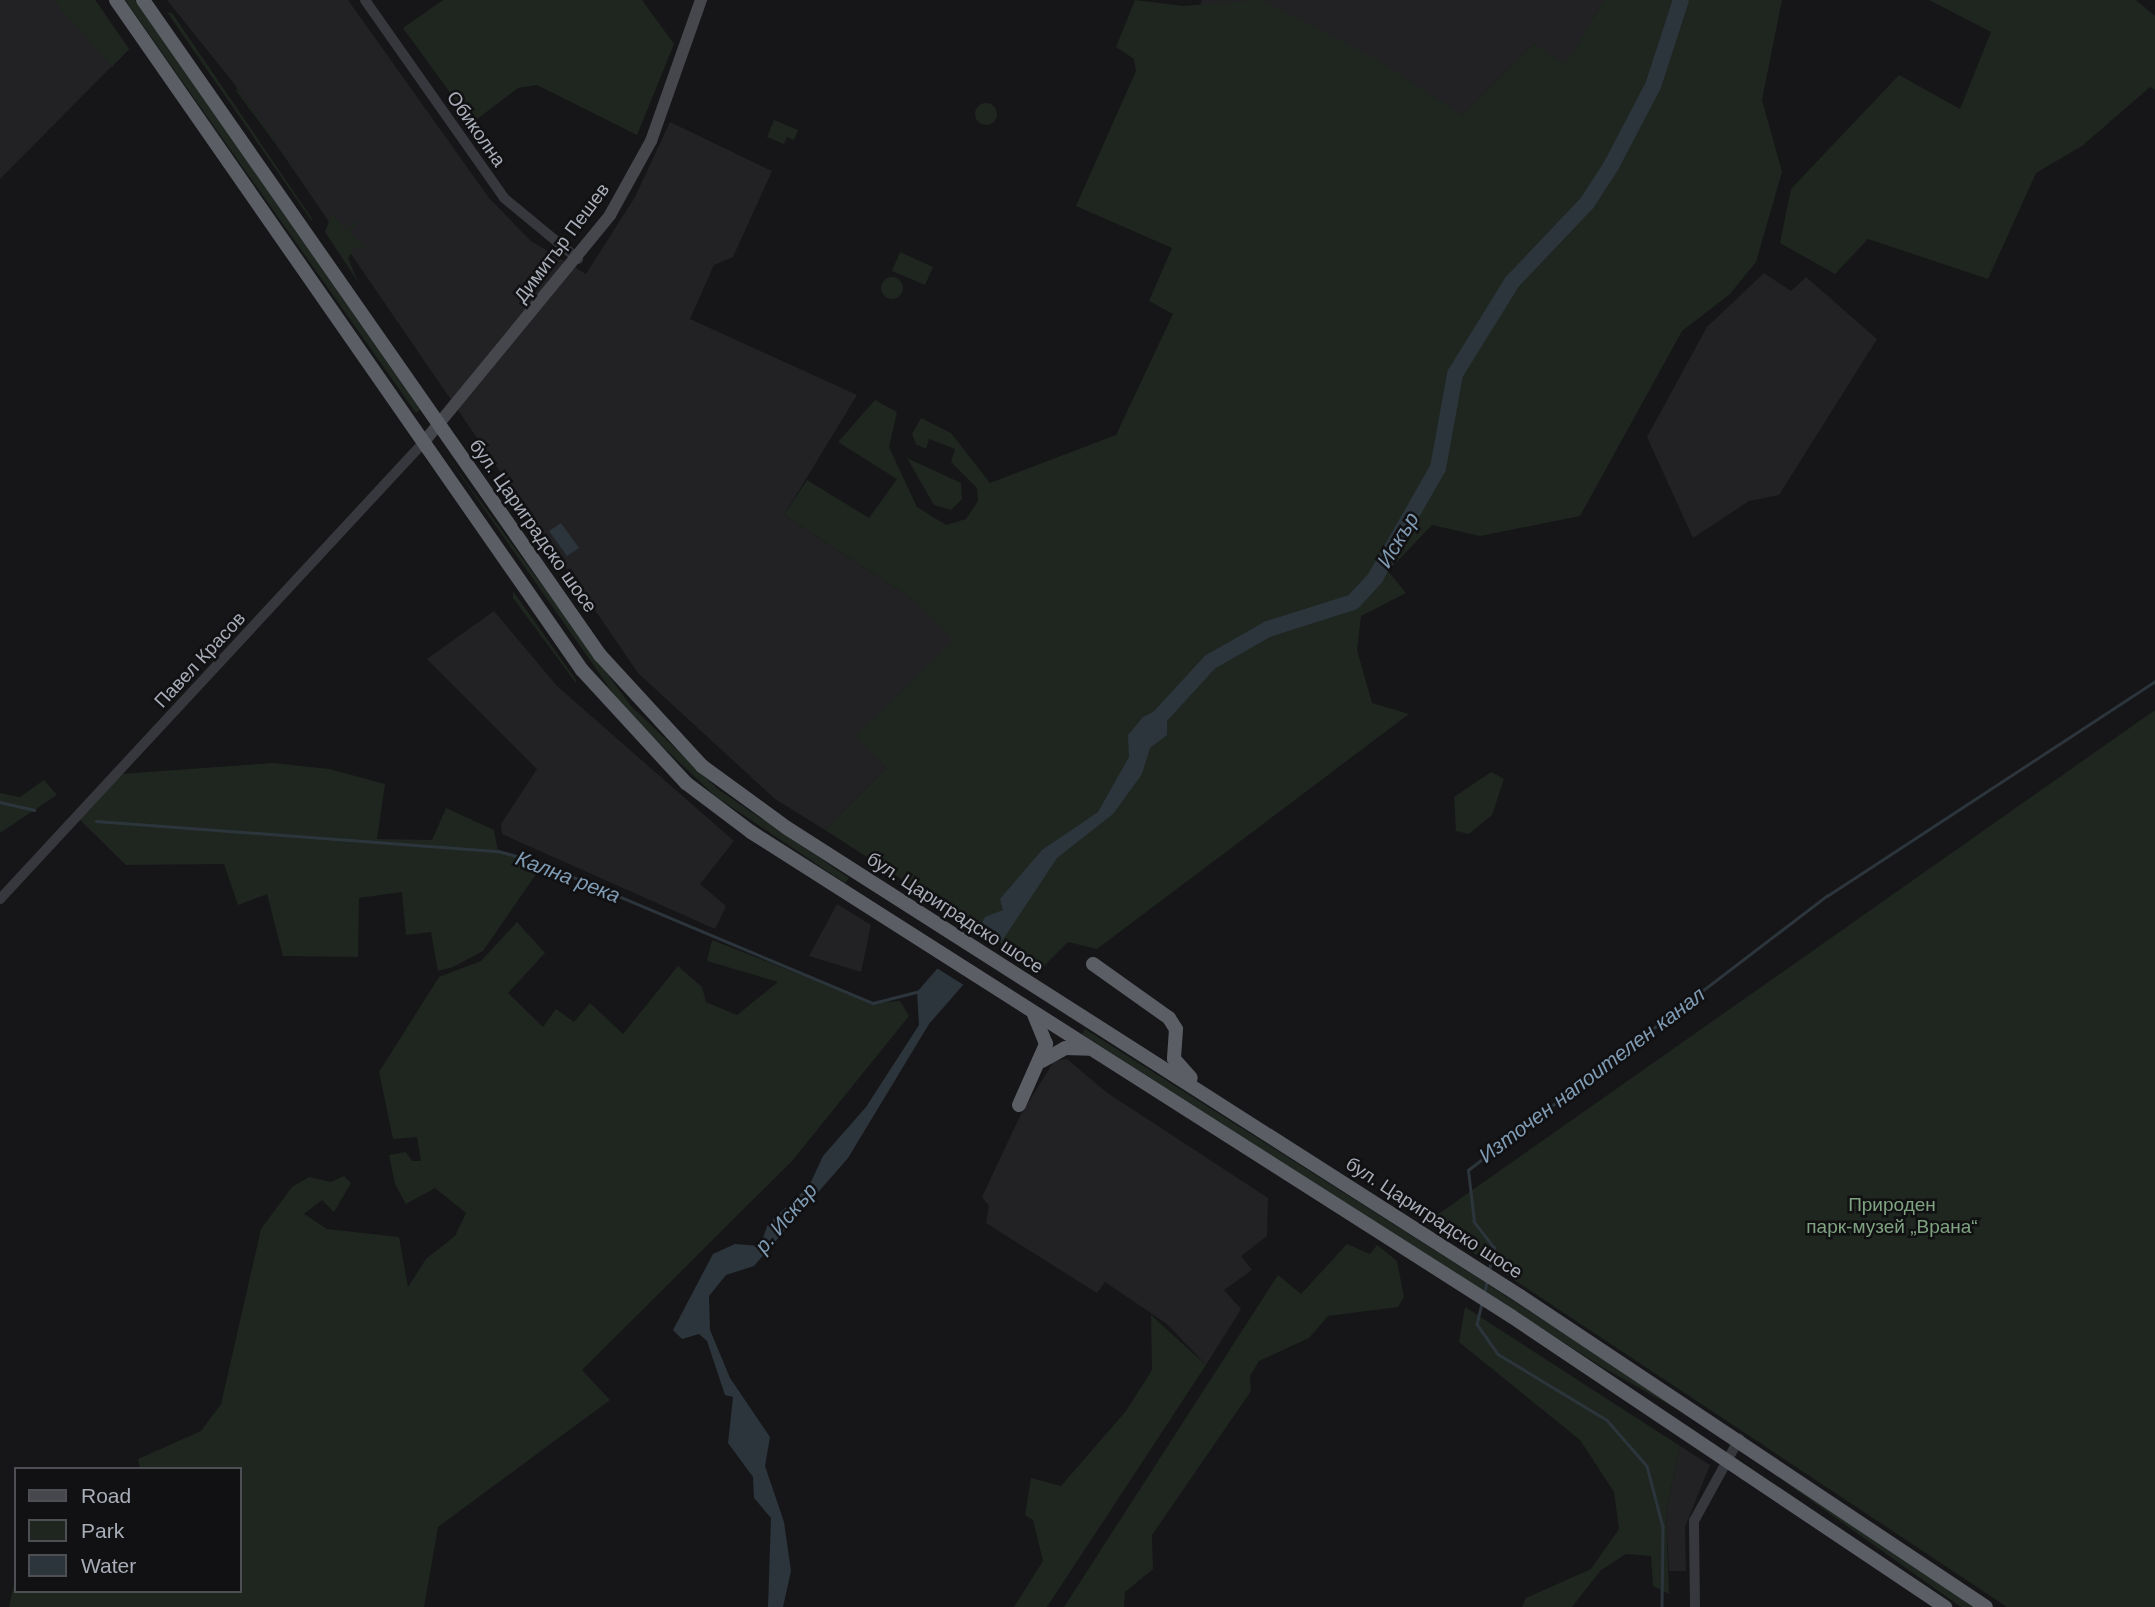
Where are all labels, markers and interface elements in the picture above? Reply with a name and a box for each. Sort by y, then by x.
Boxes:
street label: Обиколна [442,87,510,171]
street label: Димитър Пешев [510,179,614,307]
street label: бул. Цариградско шосе [464,435,602,617]
water label: Искър [1372,508,1424,572]
street label: Павел Красов [150,607,250,713]
water label: Кална река [512,846,624,908]
street label: бул. Цариградско шосе [862,847,1048,979]
water label: Източен напоителен канал [1474,982,1710,1168]
street label: бул. Цариградско шосе [1341,1152,1527,1284]
water label: р. Искър [750,1178,822,1258]
park label: Природен парк-музей „Врана“ [1806,1194,1978,1238]
legend [14,1467,242,1593]
text: Road [81,1484,131,1507]
text: Park [81,1519,124,1542]
text: Water [81,1554,136,1577]

